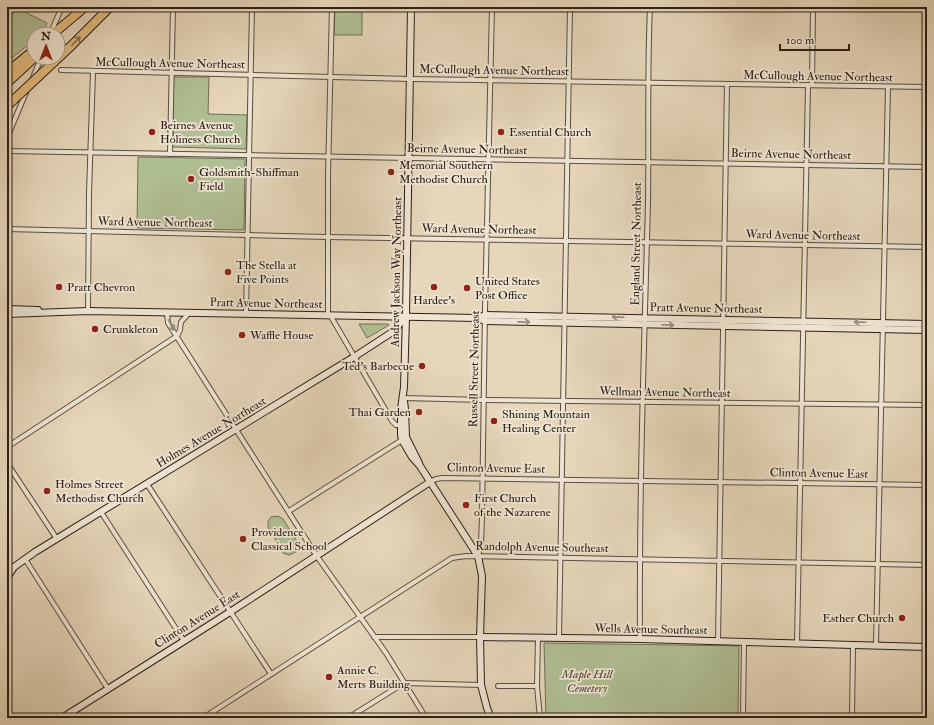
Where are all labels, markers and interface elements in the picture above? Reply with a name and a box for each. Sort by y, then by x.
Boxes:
north arrow [26,26,66,66]
scale bar [780,26,849,52]
text: N [40,30,52,43]
text: 100 m [786,33,815,48]
one-way arrow [71,36,81,46]
street label: McCullough Avenue Northeast [95,55,245,72]
street label: McCullough Avenue Northeast [419,62,569,79]
street label: McCullough Avenue Northeast [743,68,893,85]
place label: Beirnes Avenue Holiness Church [160,118,241,147]
place label: Essential Church [509,125,592,140]
marker: Beirnes Avenue Holiness Church [147,127,157,137]
marker: Essential Church [496,127,506,137]
street label: Beirne Avenue Northeast [407,141,527,158]
street label: Beirne Avenue Northeast [731,146,851,163]
place label: Memorial Southern Methodist Church [399,158,493,187]
place label: Goldsmith-Shiffman Field [199,165,299,194]
marker: Memorial Southern Methodist Church [386,167,396,177]
marker: Goldsmith-Shiffman Field [186,174,196,184]
street label: England Street Northeast [628,182,645,306]
street label: Andrew Jackson Way Northeast [388,197,405,348]
street label: Ward Avenue Northeast [96,214,213,231]
street label: Ward Avenue Northeast [420,221,537,238]
street label: Ward Avenue Northeast [744,227,861,244]
place label: The Stella at Five Points [236,258,297,287]
marker: The Stella at Five Points [223,267,233,277]
place label: United States Post Office [475,274,540,303]
place label: Pratt Chevron [67,280,135,295]
marker: Pratt Chevron [54,282,64,292]
marker: Hardee's [429,282,439,292]
marker: United States Post Office [462,283,472,293]
place label: Hardee's [413,293,455,308]
street label: Pratt Avenue Northeast [209,295,323,312]
street label: Pratt Avenue Northeast [649,300,763,317]
street label: Russell Street Northeast [466,310,483,428]
one-way arrow [612,313,625,321]
one-way arrow [168,318,175,330]
one-way arrow [517,318,530,326]
one-way arrow [854,318,867,326]
one-way arrow [661,321,674,328]
place label: Crunkleton [103,322,158,337]
marker: Crunkleton [90,324,100,334]
place label: Waffle House [249,328,313,343]
marker: Waffle House [237,330,247,340]
place label: Ted's Barbecue [342,359,414,374]
marker: Ted's Barbecue [417,361,427,371]
street label: Wellman Avenue Northeast [598,384,731,401]
street label: Holmes Avenue Northeast [154,394,269,471]
place label: Thai Garden [349,405,411,420]
marker: Thai Garden [414,407,424,417]
place label: Shining Mountain Healing Center [502,407,590,436]
marker: Shining Mountain Healing Center [489,416,499,426]
street label: Clinton Avenue East [447,460,545,477]
street label: Clinton Avenue East [770,465,868,482]
place label: Holmes Street Methodist Church [55,477,144,506]
marker: Holmes Street Methodist Church [42,486,52,496]
place label: First Church of the Nazarene [474,491,551,520]
marker: First Church of the Nazarene [461,500,471,510]
place label: Providence Classical School [251,525,327,554]
marker: Providence Classical School [238,534,248,544]
street label: Randolph Avenue Southeast [475,539,609,556]
street label: Clinton Avenue East [152,587,243,652]
place label: Esther Church [822,611,895,626]
marker: Esther Church [897,613,907,623]
street label: Wells Avenue Southeast [593,621,708,638]
place label: Annie C. Merts Building [336,663,411,692]
park label: Maple Hill Cemetery [561,667,614,696]
marker: Annie C. Merts Building [324,672,334,682]

